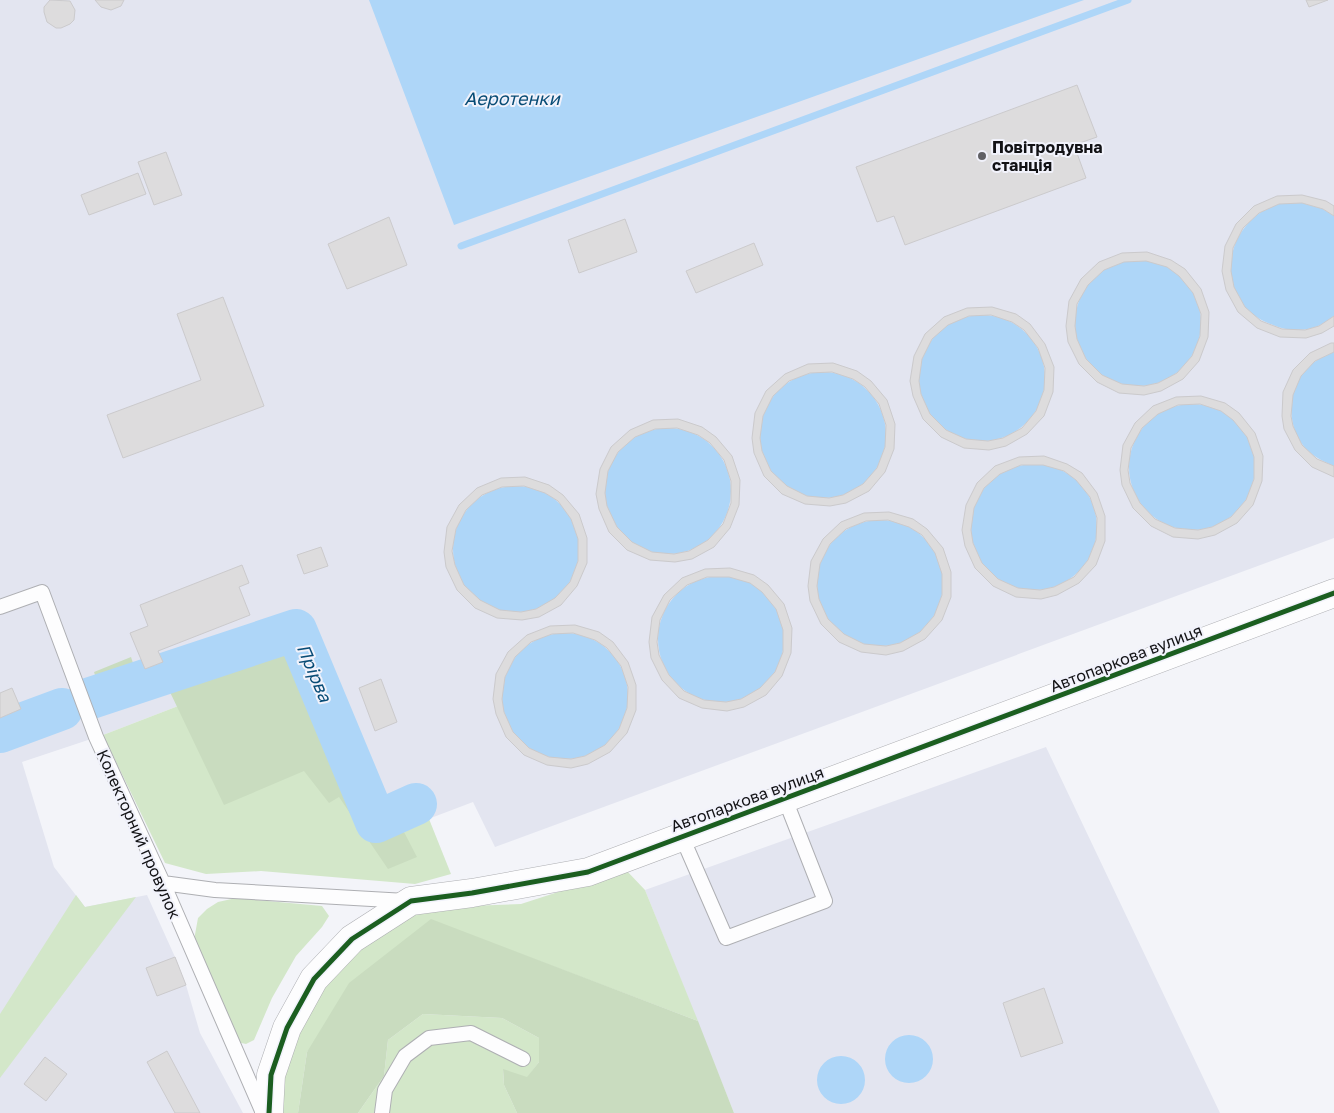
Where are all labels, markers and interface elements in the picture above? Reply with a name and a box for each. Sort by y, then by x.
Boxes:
water label: Аеротенки [464,87,561,109]
place label: Повітродувна станція [992,137,1103,175]
marker: Повітродувна станція [976,150,988,162]
street label: Автопаркова вулиця [1047,620,1205,696]
water label: Прірва [293,640,337,706]
street label: Колекторний провулок [93,746,185,922]
street label: Автопаркова вулиця [668,762,826,836]

